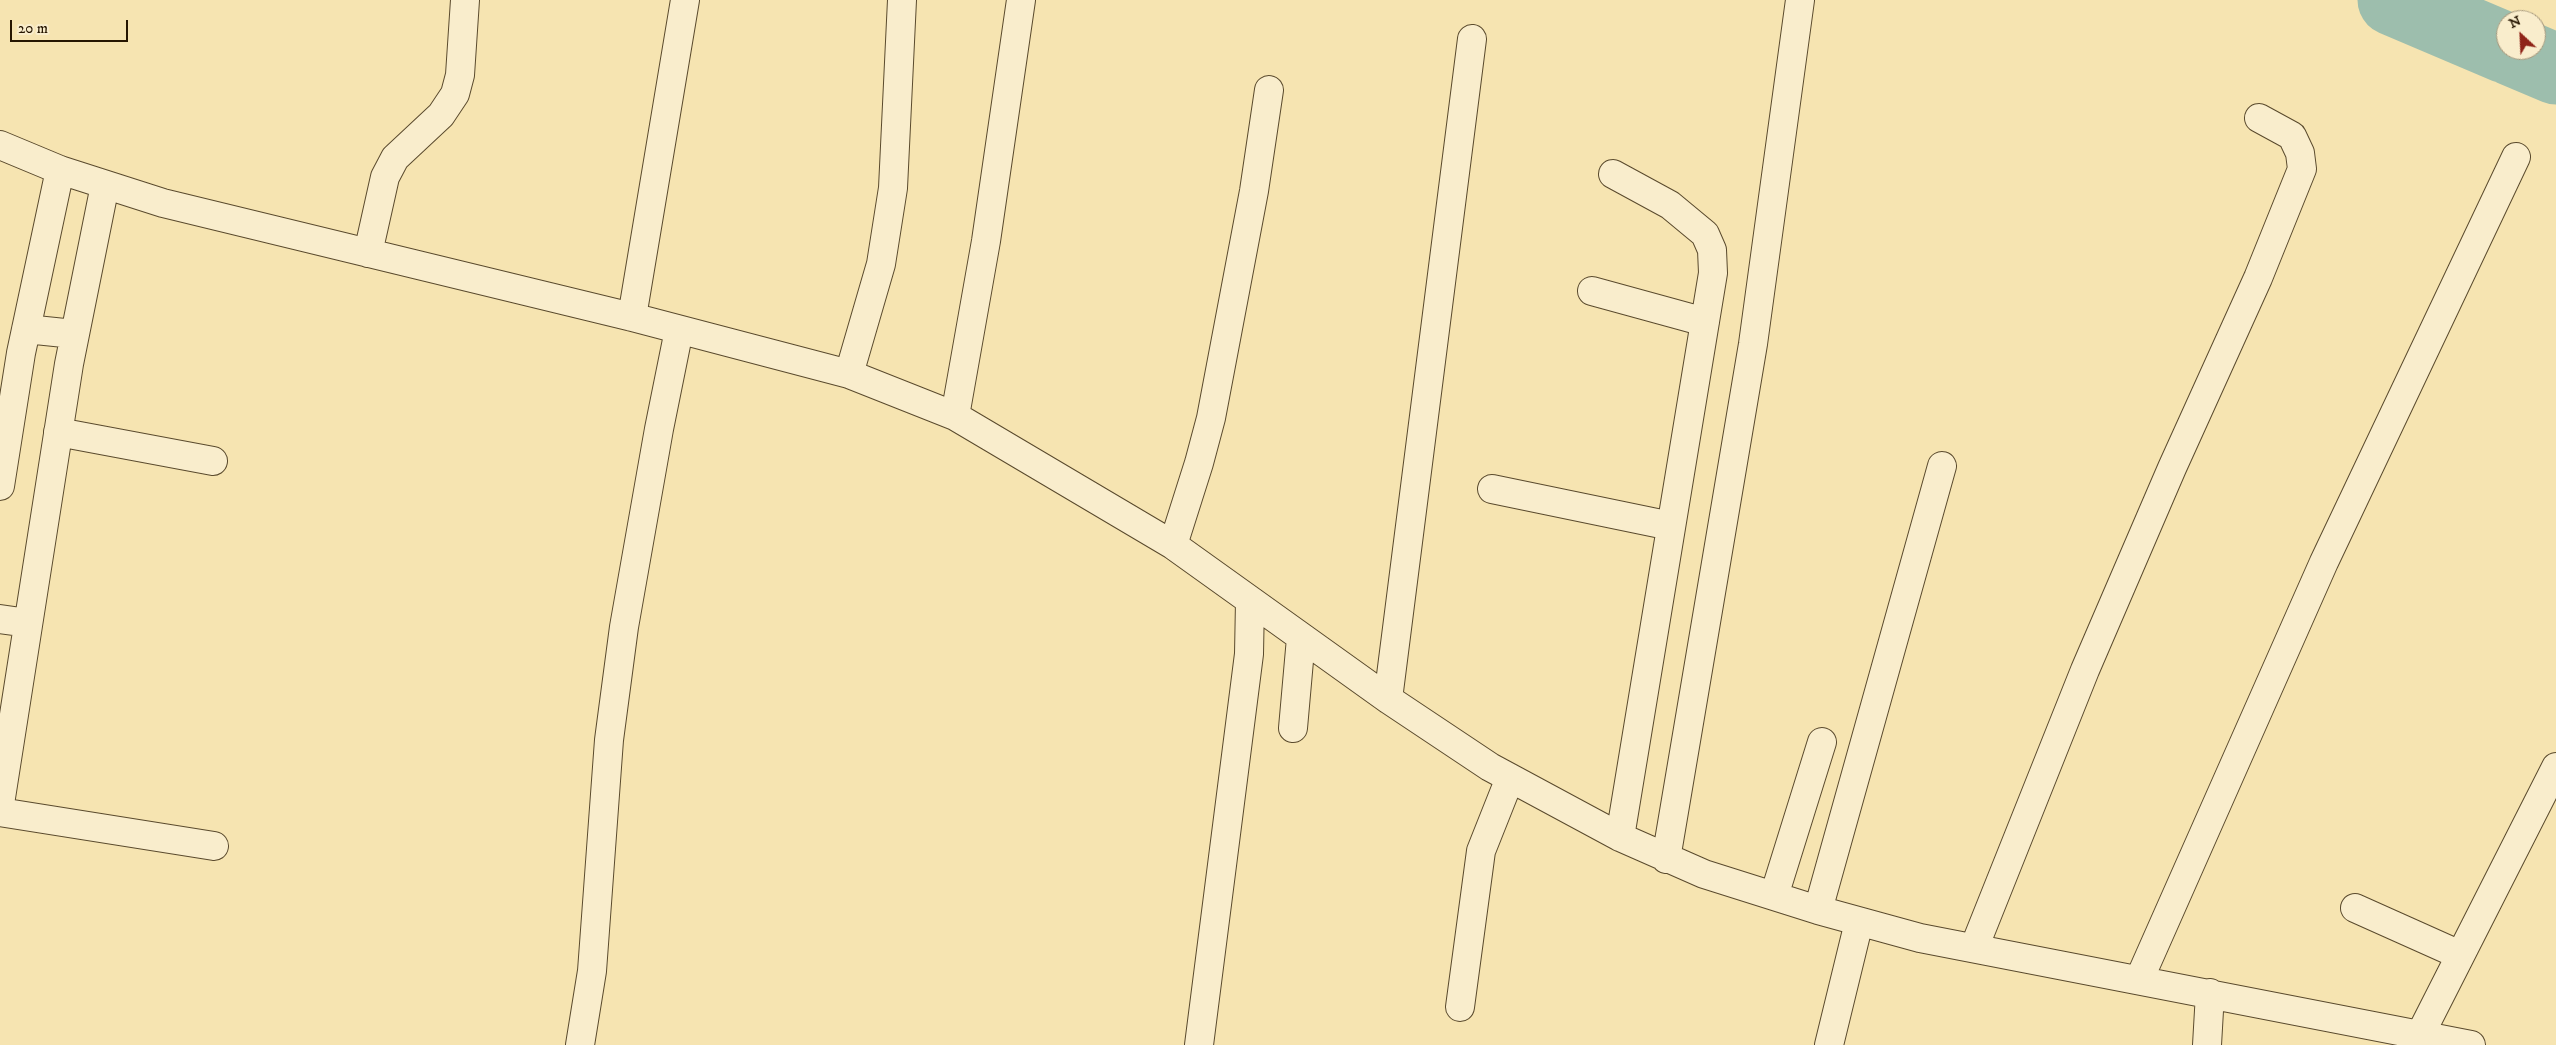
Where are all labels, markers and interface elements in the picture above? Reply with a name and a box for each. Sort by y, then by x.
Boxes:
scale bar [12,10,130,42]
north arrow [2496,10,2546,60]
text: N [2506,12,2524,33]
text: 20 m [18,19,48,38]

